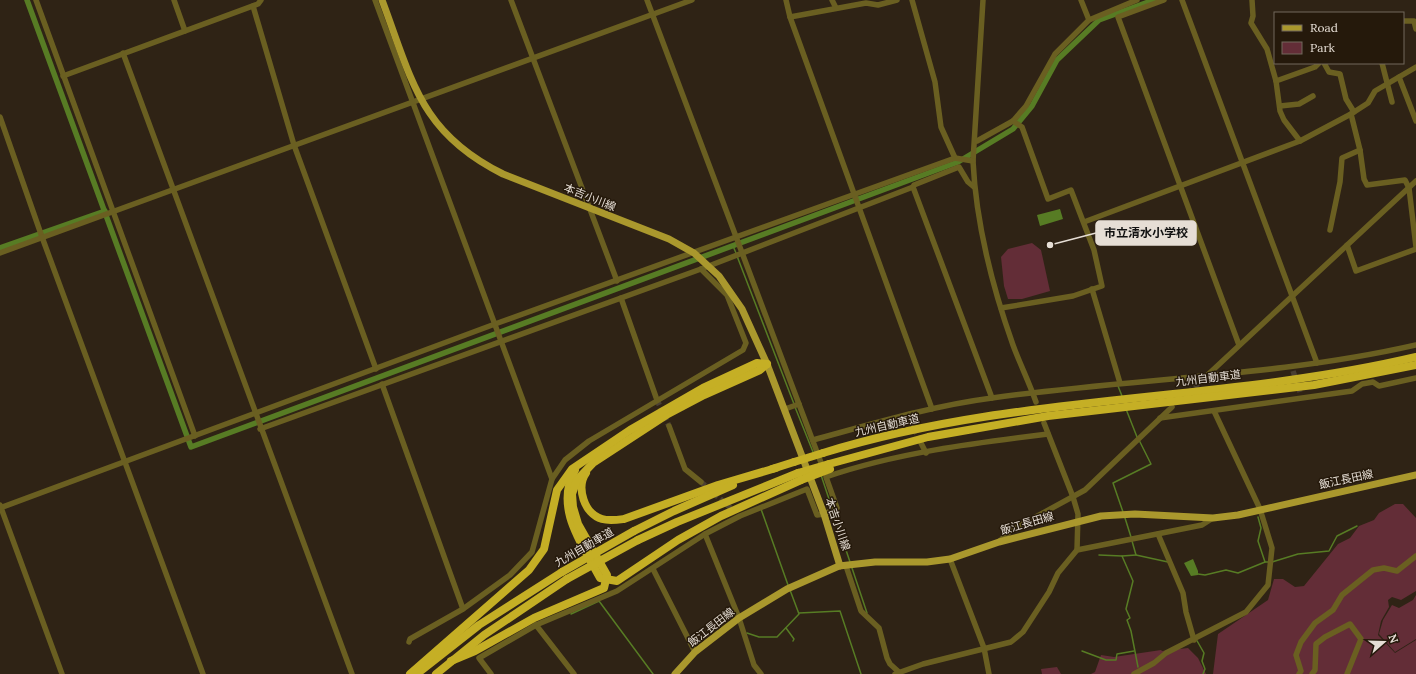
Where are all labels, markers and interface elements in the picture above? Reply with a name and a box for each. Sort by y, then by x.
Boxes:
legend [1274,12,1404,64]
text: Road [1310,20,1338,35]
text: Park [1310,40,1336,55]
street label: 本吉小川線 [562,180,618,214]
callout: 市立清水小学校 [1096,221,1196,245]
text: 市立清水小学校 [1104,225,1188,240]
street label: 九州自動車道 [1174,367,1242,389]
street label: 九州自動車道 [853,411,921,439]
street label: 飯江長田線 [1318,466,1374,492]
street label: 本吉小川線 [822,496,854,552]
street label: 飯江長田線 [999,509,1055,537]
street label: 九州自動車道 [552,524,616,570]
street label: 飯江長田線 [685,605,737,649]
north arrow [1364,622,1404,662]
text: N [1385,632,1402,645]

